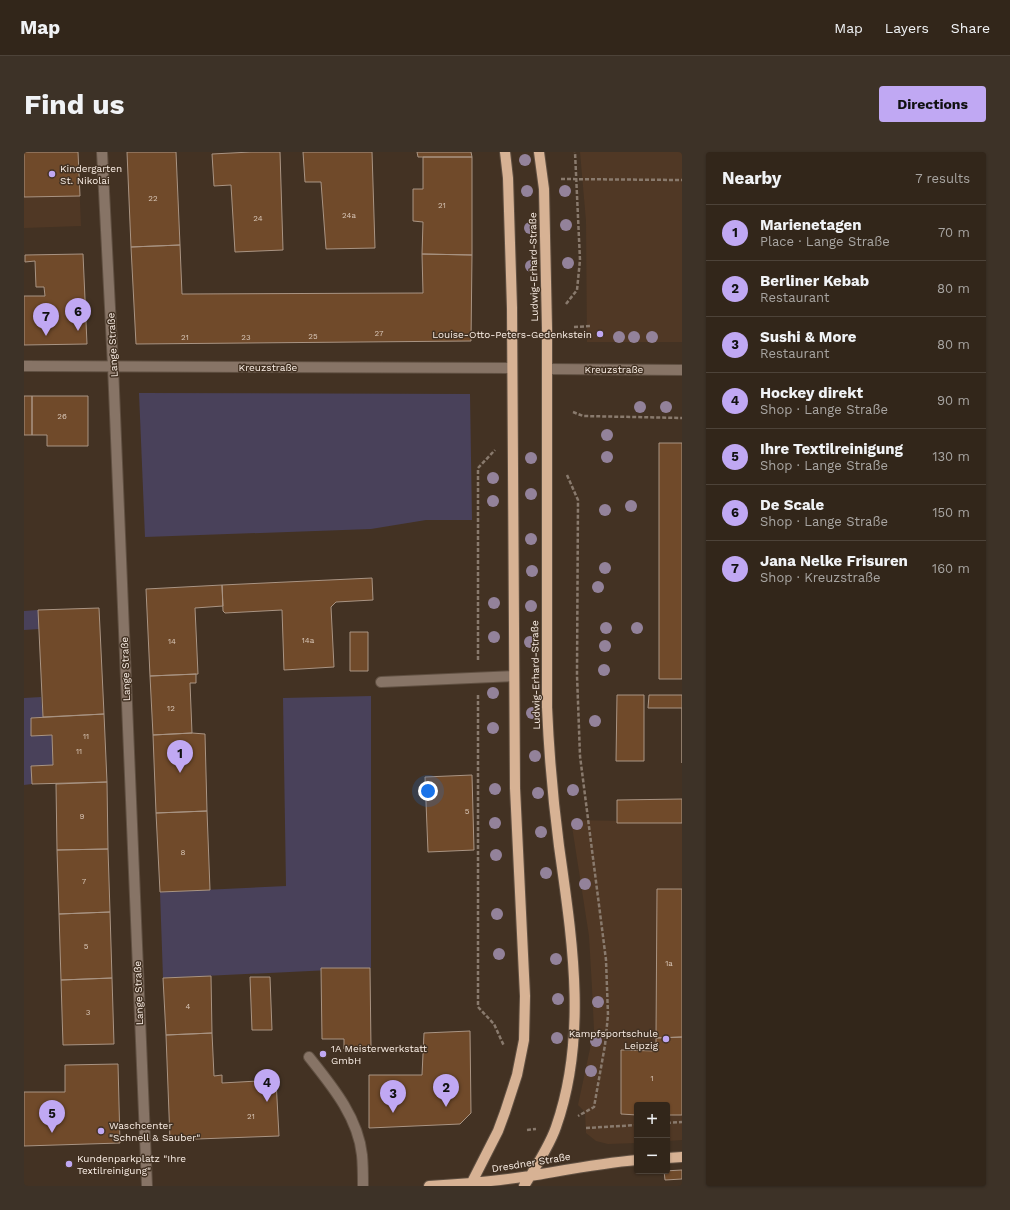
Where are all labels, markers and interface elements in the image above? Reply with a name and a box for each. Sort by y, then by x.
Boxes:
text: Map [20,16,60,39]
text: Map [834,20,863,36]
text: Layers [885,20,929,36]
text: Share [951,20,990,36]
button: Directions [879,86,986,122]
text: Find us [24,88,124,121]
place label: Kindergarten St. Nikolai [60,163,122,186]
text: Nearby [722,168,781,188]
marker: Kindergarten St. Nikolai [47,169,57,179]
text: 7 results [915,171,970,186]
house number: 22 [148,194,158,203]
house number: 21 [438,201,446,210]
house number: 24a [342,211,356,220]
street label: Ludwig-Erhard-Straße [527,212,540,322]
house number: 24 [253,214,263,223]
text: Marienetagen [760,216,862,234]
text: 1 [732,225,738,240]
text: 70 m [938,225,970,240]
text: Place · Lange Straße [760,234,890,249]
text: Berliner Kebab [760,272,869,290]
text: 2 [731,281,739,296]
text: 80 m [937,281,970,296]
text: Restaurant [760,290,830,305]
pin: 6 [65,298,91,331]
pin: 7 [33,303,59,336]
street label: Lange Straße [105,312,120,377]
text: Sushi & More [760,328,857,346]
house number: 27 [375,329,384,338]
place label: Louise-Otto-Peters-Gedenkstein [432,329,592,340]
marker: Louise-Otto-Peters-Gedenkstein [595,329,605,339]
house number: 25 [308,332,318,341]
house number: 21 [181,333,189,342]
house number: 23 [241,333,251,342]
text: 3 [731,337,739,352]
text: 80 m [937,337,970,352]
text: Restaurant [760,346,830,361]
street label: Kreuzstraße [239,362,298,373]
street label: Kreuzstraße [585,364,644,375]
text: Hockey direkt [760,384,863,402]
text: 4 [731,393,739,408]
text: 90 m [937,393,970,408]
text: Shop · Lange Straße [760,402,888,417]
house number: 26 [57,412,67,421]
text: Ihre Textilreinigung [760,440,903,458]
text: 5 [731,449,739,464]
text: 130 m [932,449,970,464]
text: Shop · Lange Straße [760,458,888,473]
text: De Scale [760,496,824,514]
text: 6 [731,505,739,520]
text: 150 m [932,505,970,520]
text: Shop · Lange Straße [760,514,888,529]
text: Jana Nelke Frisuren [760,552,908,570]
text: 7 [731,561,739,576]
text: 160 m [932,561,970,576]
text: Shop · Kreuzstraße [760,570,881,585]
street label: Ludwig-Erhard-Straße [529,620,542,730]
street label: Lange Straße [119,636,132,701]
house number: 14a [302,636,315,645]
house number: 14 [168,637,176,646]
house number: 12 [167,704,175,713]
house number: 11 [83,732,89,741]
pin: 1 [167,740,193,773]
house number: 11 [76,747,82,756]
your location [418,781,438,801]
house number: 5 [465,807,470,816]
house number: 9 [80,812,85,821]
house number: 8 [181,848,186,857]
house number: 7 [82,877,87,886]
house number: 5 [84,942,89,951]
house number: 1a [665,959,673,968]
street label: Lange Straße [132,960,145,1025]
house number: 4 [186,1002,191,1011]
house number: 3 [86,1008,91,1017]
place label: Kampfsportschule Leipzig [569,1028,659,1051]
marker: Kampfsportschule Leipzig [661,1034,671,1044]
place label: 1A Meisterwerkstatt GmbH [331,1043,428,1066]
marker: 1A Meisterwerkstatt GmbH [318,1049,328,1059]
pin: 4 [254,1069,280,1102]
pin: 2 [433,1074,459,1107]
house number: 1 [650,1074,654,1083]
pin: 3 [380,1080,406,1113]
pin: 5 [39,1100,65,1133]
map controls [634,1102,670,1174]
button: + [634,1102,670,1138]
house number: 21 [247,1112,255,1121]
place label: Waschcenter "Schnell & Sauber" [109,1120,200,1143]
marker: Waschcenter "Schnell & Sauber" [96,1126,106,1136]
button: − [634,1138,670,1174]
street label: Dresdner Straße [491,1151,572,1174]
place label: Kundenparkplatz "Ihre Textilreinigung" [77,1153,186,1176]
marker: Kundenparkplatz "Ihre Textilreinigung" [64,1159,74,1169]

